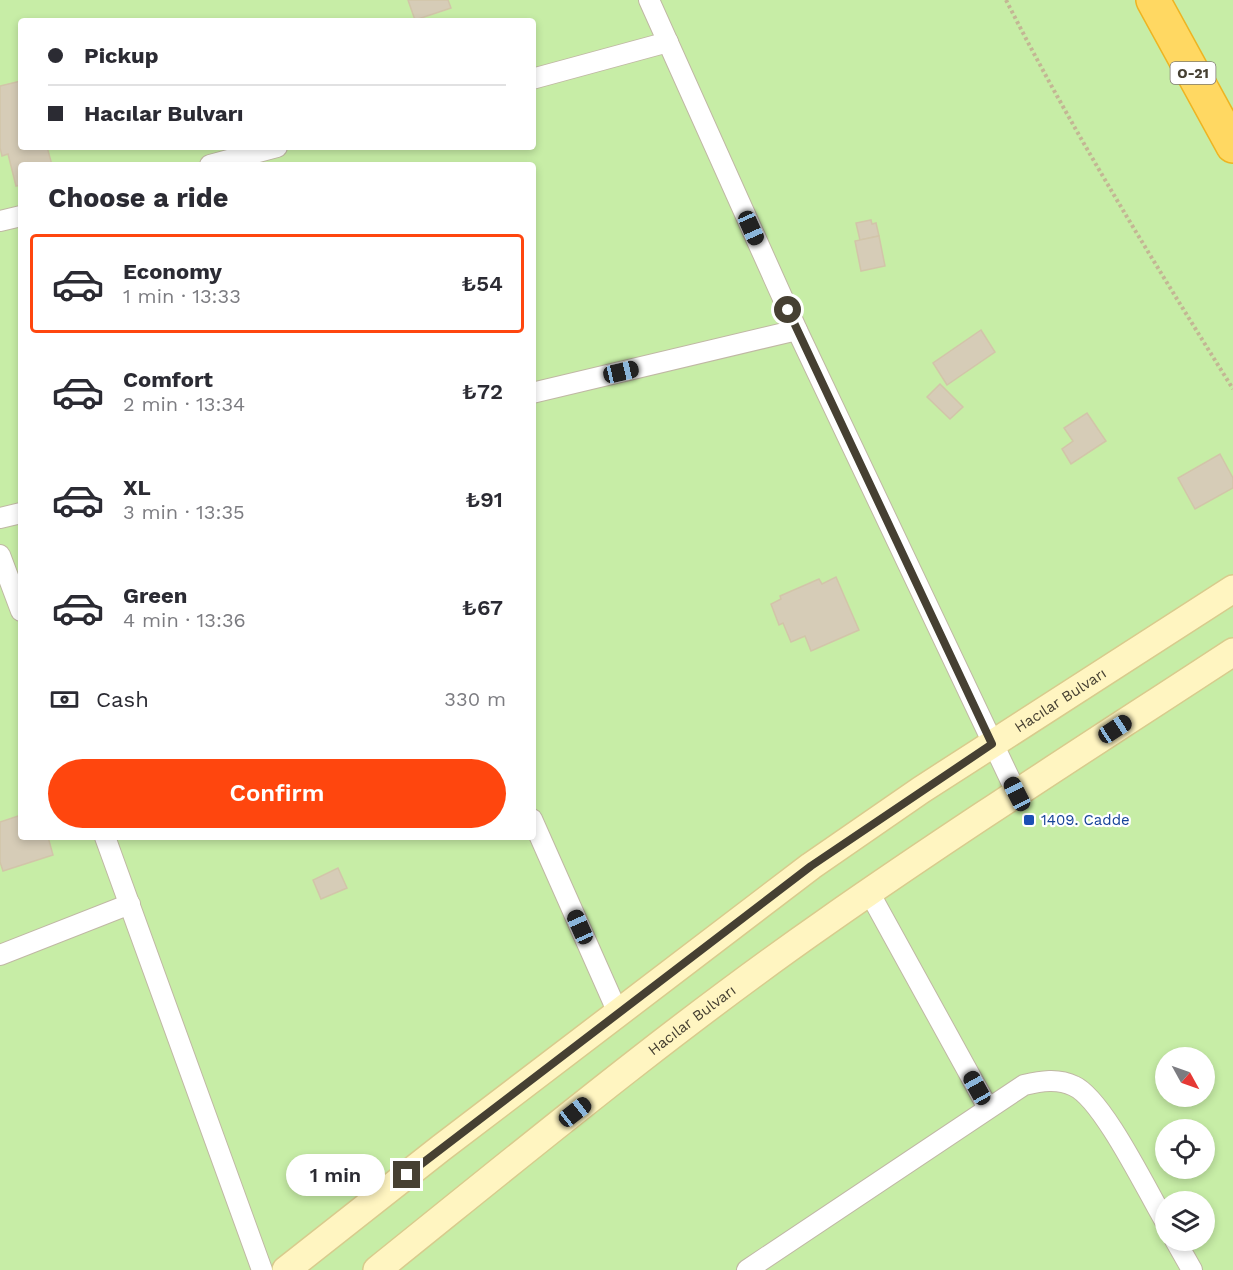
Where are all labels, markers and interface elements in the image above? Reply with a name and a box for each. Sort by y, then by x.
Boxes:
text: Pickup [84,43,159,68]
road number: O-21 [1170,62,1216,84]
text: Hacılar Bulvarı [84,101,244,126]
text: Choose a ride [48,182,228,214]
car [735,208,767,248]
icon: car [51,257,105,311]
text: Economy [123,259,222,284]
text: ₺54 [461,271,503,296]
text: 1 min · 13:33 [123,284,241,308]
route start [774,296,801,323]
car [601,359,641,385]
icon: car [51,365,105,419]
text: Comfort [123,367,213,392]
text: ₺72 [462,379,503,404]
text: 2 min · 13:34 [123,392,245,416]
icon: car [51,473,105,527]
text: XL [123,475,151,500]
text: ₺91 [465,487,503,512]
text: 3 min · 13:35 [123,500,245,524]
icon: car [51,581,105,635]
text: Green [123,583,187,608]
text: ₺67 [462,595,503,620]
text: 4 min · 13:36 [123,608,246,632]
street label: Hacılar Bulvarı [1011,664,1110,736]
icon: cash [48,683,81,716]
text: Cash [96,687,149,712]
text: 330 m [444,687,506,711]
car [1095,712,1135,746]
button: Confirm [48,759,506,828]
car [1001,774,1033,814]
place label: 1409. Cadde [1041,811,1130,829]
marker: 1409. Cadde [1022,813,1036,827]
car [564,907,596,947]
street label: Hacılar Bulvarı [644,981,739,1059]
north arrow [1155,1047,1215,1107]
map controls [1155,1047,1215,1251]
car [960,1068,994,1108]
car [555,1094,595,1130]
button: locate [1155,1119,1215,1179]
callout: 1 min [287,1154,386,1196]
route end [393,1161,420,1188]
text: 1 min [310,1163,361,1187]
button: layers [1155,1191,1215,1251]

